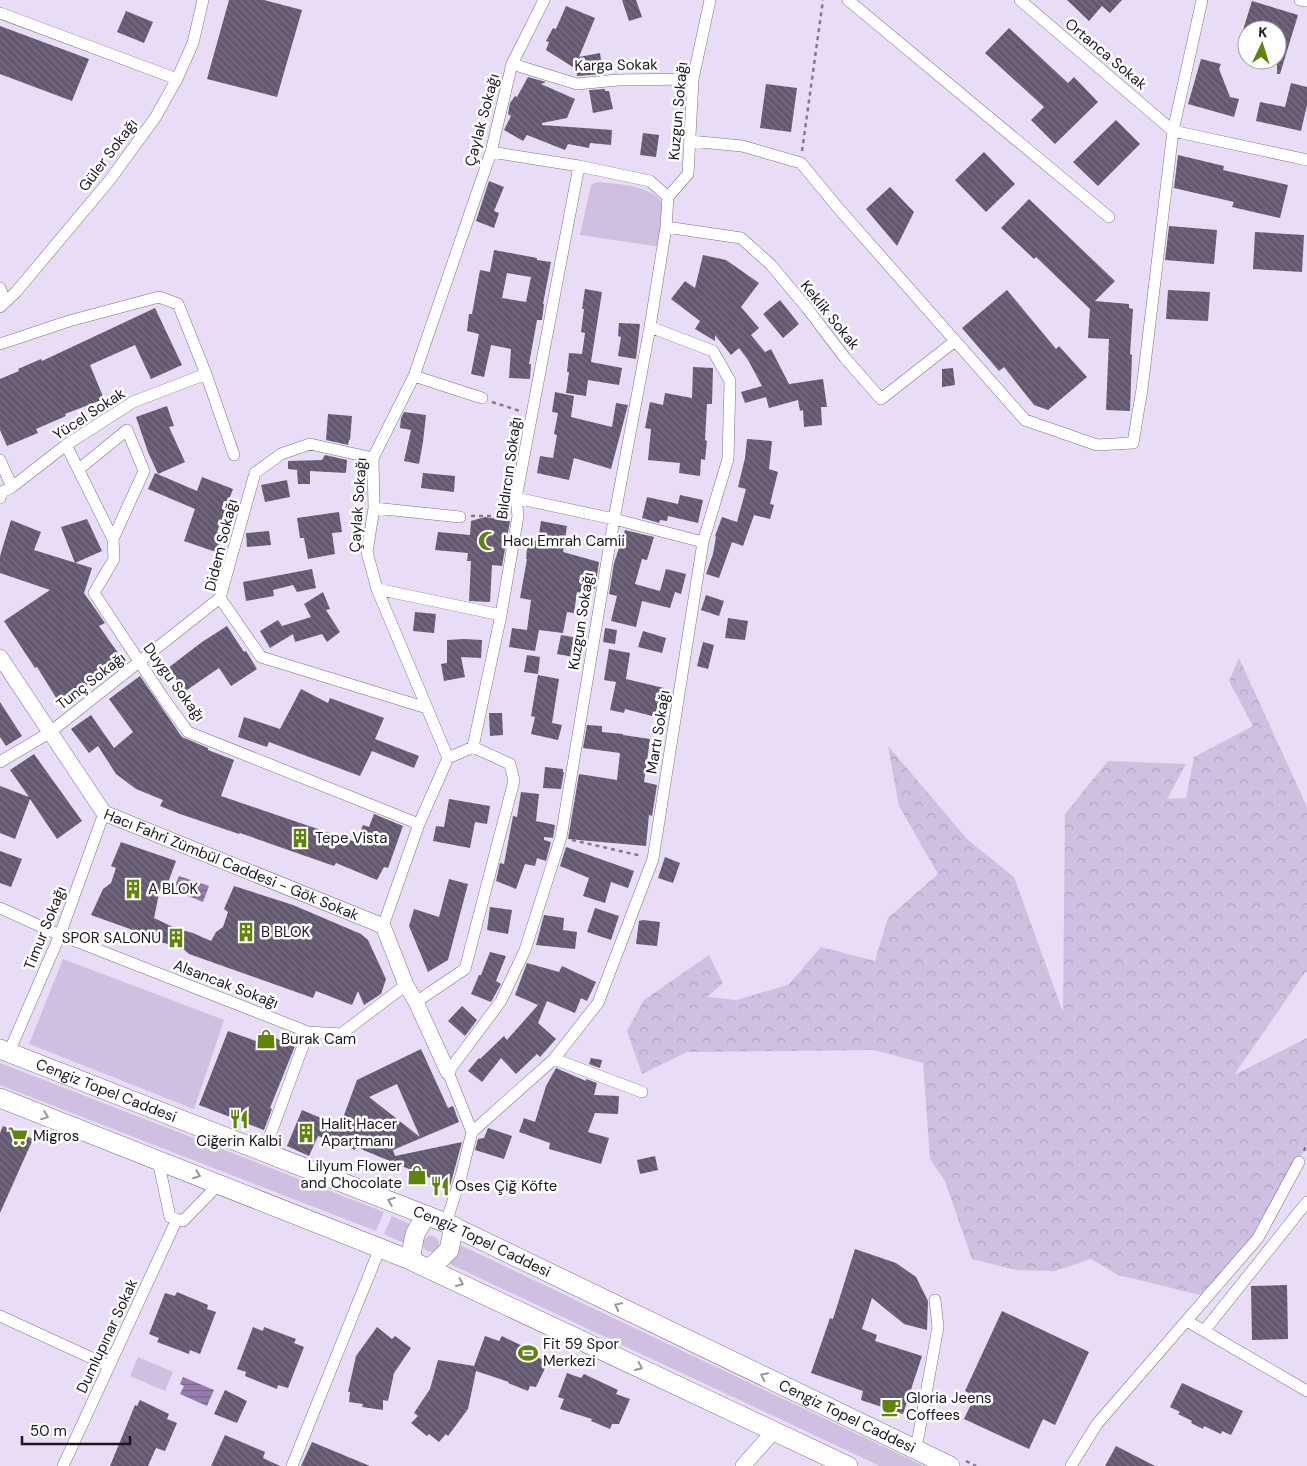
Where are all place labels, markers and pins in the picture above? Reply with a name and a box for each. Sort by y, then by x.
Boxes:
mosque icon: Hacı Emrah Camii [477,530,499,552]
place label: Hacı Emrah Camii [503,531,625,551]
building icon: Tepe Vista [289,827,311,849]
place label: Tepe Vista [315,828,387,848]
building icon: A BLOK [122,878,144,900]
place label: A BLOK [148,879,199,899]
building icon: B BLOK [235,921,257,943]
place label: B BLOK [261,922,311,942]
building icon: SPOR SALONU [165,927,187,949]
place label: SPOR SALONU [62,928,161,948]
shop icon: Burak Cam [255,1028,277,1050]
place label: Burak Cam [281,1029,356,1049]
restaurant icon: Ciğerin Kalbi [228,1108,250,1130]
place label: Halit Hacer Apartmanı [321,1114,398,1151]
building icon: Halit Hacer Apartmanı [295,1122,317,1144]
supermarket icon: Migros [7,1125,29,1147]
place label: Migros [33,1126,79,1146]
place label: Ciğerin Kalbi [196,1131,282,1151]
place label: Lilyum Flower and Chocolate [301,1156,402,1193]
shop icon: Lilyum Flower and Chocolate [406,1164,428,1186]
restaurant icon: Oses Çiğ Köfte [429,1175,451,1197]
place label: Oses Çiğ Köfte [455,1176,557,1196]
place label: Fit 59 Spor Merkezi [543,1334,620,1371]
sports icon: Fit 59 Spor Merkezi [517,1342,539,1364]
place label: Gloria Jeens Coffees [906,1388,992,1425]
cafe icon: Gloria Jeens Coffees [880,1396,902,1418]

